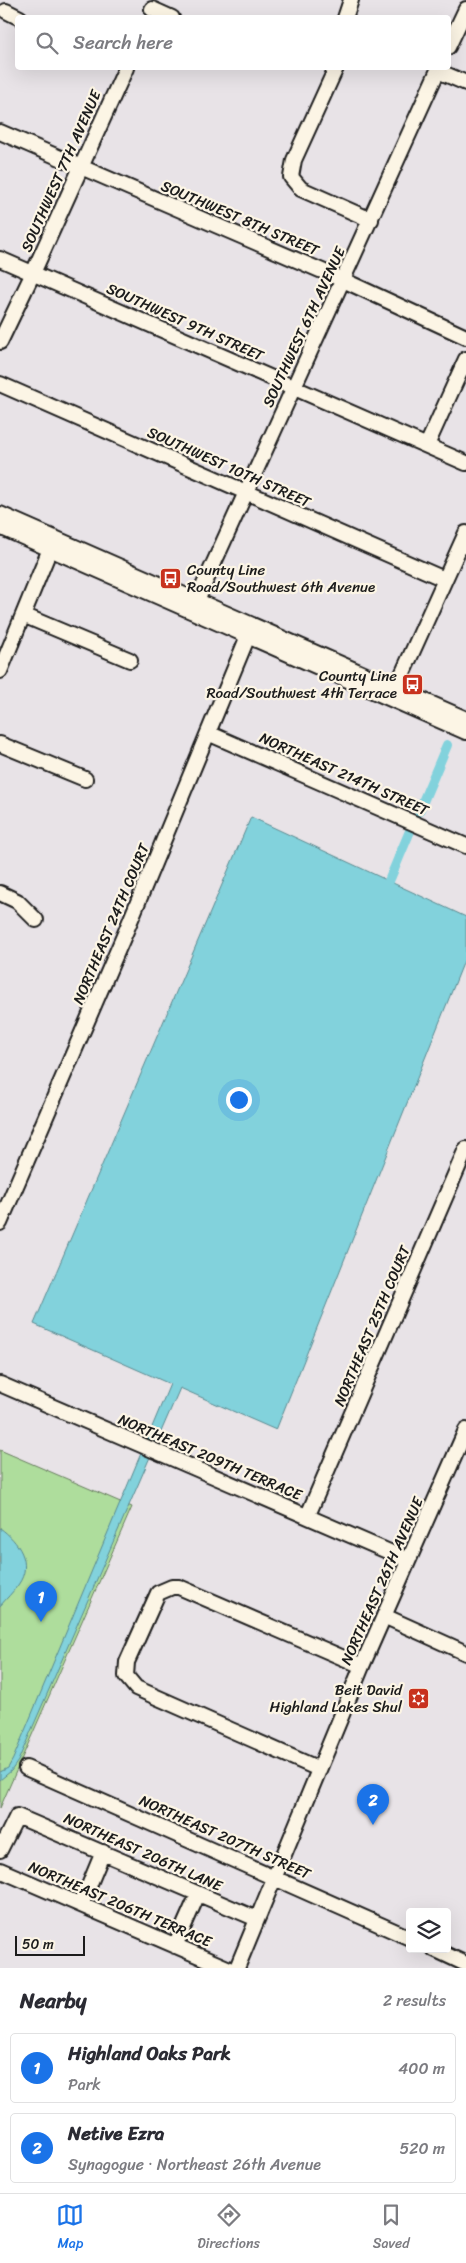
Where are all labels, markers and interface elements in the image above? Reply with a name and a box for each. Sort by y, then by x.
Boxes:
search box [15,15,451,70]
text: Search here [73,26,173,59]
icon: search [33,29,61,57]
street label: SOUTHWEST 7TH AVENUE [14,84,109,256]
street label: SOUTHWEST 8TH STREET [157,173,325,264]
street label: SOUTHWEST 6TH AVENUE [255,241,353,412]
street label: SOUTHWEST 9TH STREET [102,276,269,369]
street label: SOUTHWEST 10TH STREET [143,419,316,515]
place label: County Line Road/Southwest 6th Avenue [187,557,375,600]
bus stop icon: County Line Road/Southwest 6th Avenue [159,567,183,591]
place label: County Line Road/Southwest 4th Terrace [207,663,397,706]
bus stop icon: County Line Road/Southwest 4th Terrace [401,673,425,697]
street label: NORTHEAST 214TH STREET [255,725,434,824]
street label: NORTHEAST 24TH COURT [65,839,157,1009]
your location [226,1087,252,1113]
street label: NORTHEAST 25TH COURT [326,1241,418,1410]
street label: NORTHEAST 209TH TERRACE [114,1406,307,1508]
street label: NORTHEAST 26TH AVENUE [333,1491,431,1669]
pin: 1 [25,1581,57,1622]
place label: Beit David Highland Lakes Shul [270,1677,403,1720]
synagogue icon: Beit David Highland Lakes Shul [406,1687,430,1711]
pin: 2 [357,1784,389,1825]
street label: NORTHEAST 207TH STREET [135,1787,316,1887]
street label: NORTHEAST 206TH LANE [60,1805,228,1899]
street label: NORTHEAST 206TH TERRACE [24,1854,217,1955]
map controls [406,1908,451,1953]
button: layers [406,1908,451,1953]
text: 50 m [22,1932,54,1957]
scale bar [15,1933,85,1956]
text: Nearby [20,1982,86,2020]
text: 2 results [383,1986,446,2015]
text: Highland Oaks Park [68,2037,231,2070]
text: 1 [34,2054,40,2083]
text: 400 m [398,2054,445,2083]
text: Park [68,2070,101,2099]
text: Netive Ezra [68,2117,164,2150]
text: 2 [32,2134,42,2163]
text: 520 m [399,2134,445,2163]
text: Synagogue · Northeast 26th Avenue [68,2150,321,2179]
tab: Map [56,2201,84,2256]
tab: Directions [197,2201,260,2256]
tab: Saved [373,2201,410,2256]

